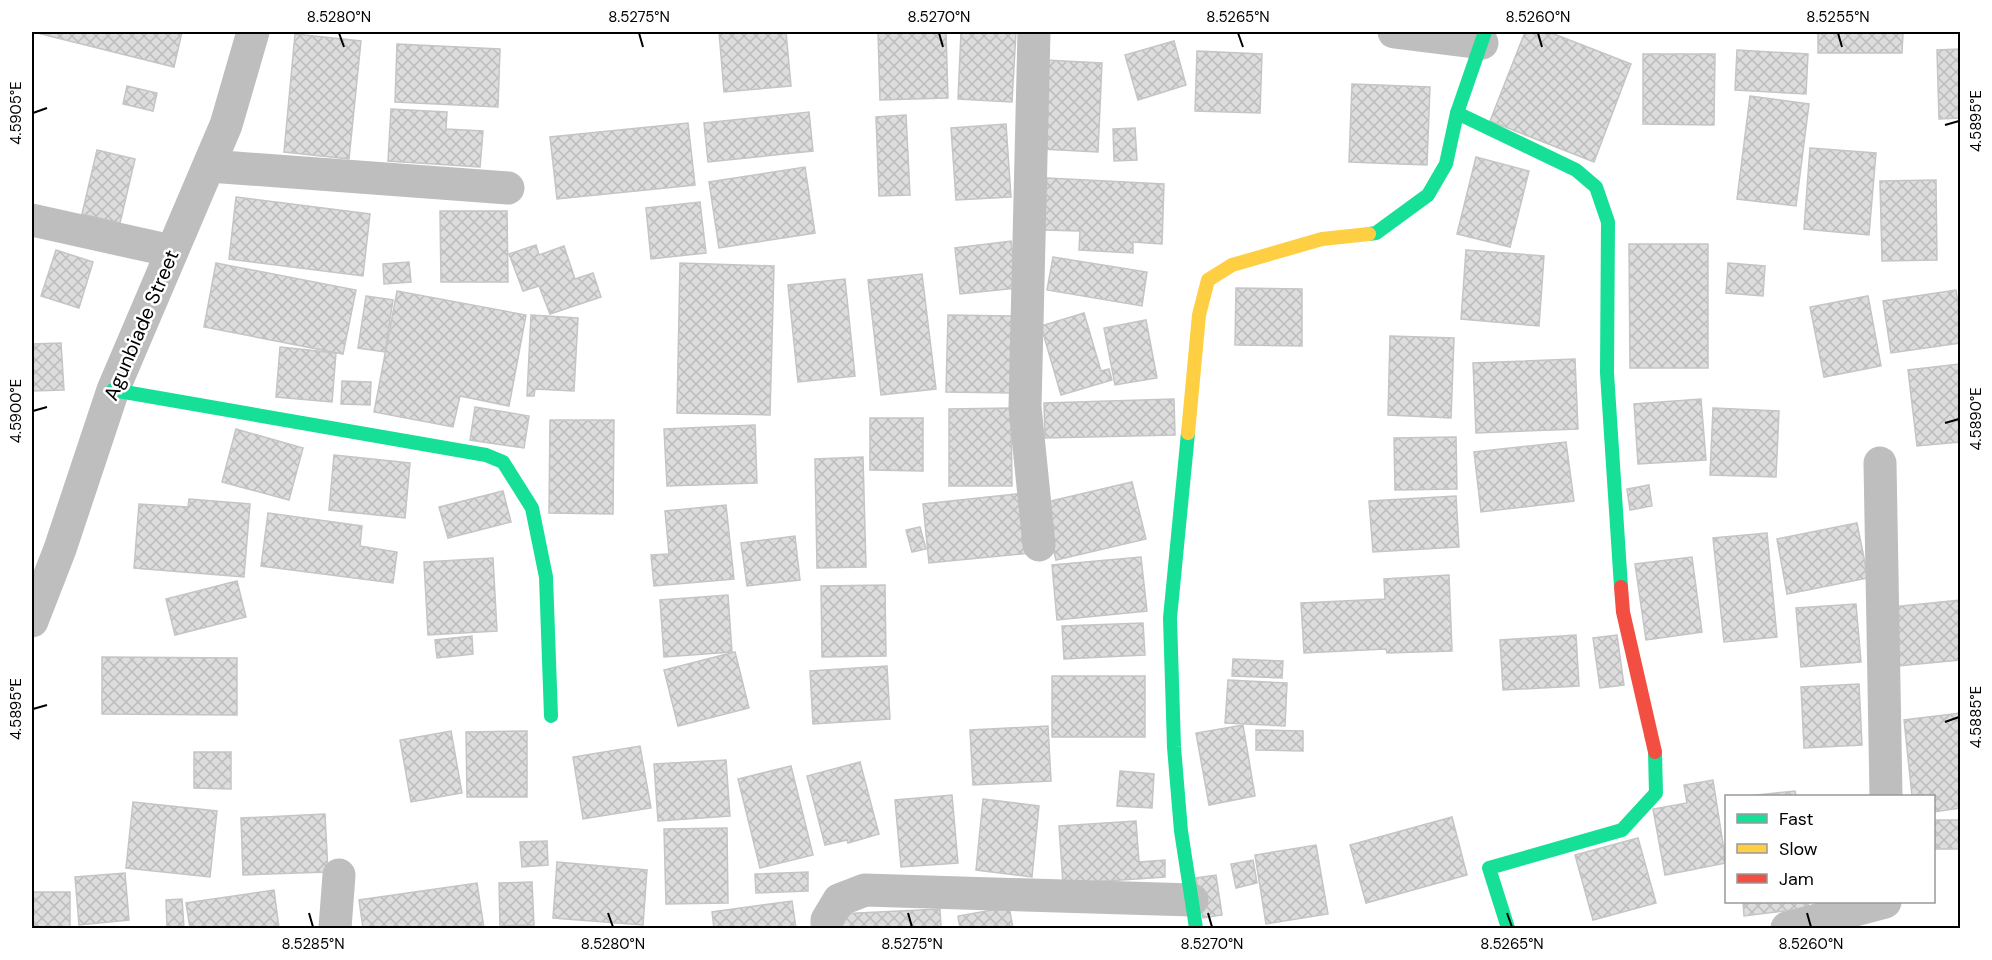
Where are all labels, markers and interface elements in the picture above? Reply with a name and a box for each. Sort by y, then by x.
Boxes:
text: 8.5280°N [307,7,371,27]
text: 8.5275°N [608,7,670,27]
text: 8.5270°N [908,7,970,27]
text: 8.5265°N [1206,7,1270,27]
text: 8.5260°N [1506,7,1570,27]
text: 8.5255°N [1806,7,1870,27]
text: 4.5905°E [6,81,26,145]
text: 4.5895°E [1966,90,1986,152]
street label: Agunbiade Street [97,245,185,404]
text: 4.5900°E [6,379,26,443]
text: 4.5890°E [1966,387,1986,451]
text: 4.5895°E [6,678,26,740]
text: 4.5885°E [1966,686,1986,748]
legend [1725,795,1935,903]
text: Fast [1779,807,1814,831]
text: Slow [1779,837,1818,861]
text: Jam [1779,867,1814,891]
text: 8.5285°N [281,934,345,954]
text: 8.5280°N [581,934,645,954]
text: 8.5275°N [881,934,943,954]
text: 8.5270°N [1181,934,1243,954]
text: 8.5265°N [1480,934,1544,954]
text: 8.5260°N [1779,934,1843,954]

